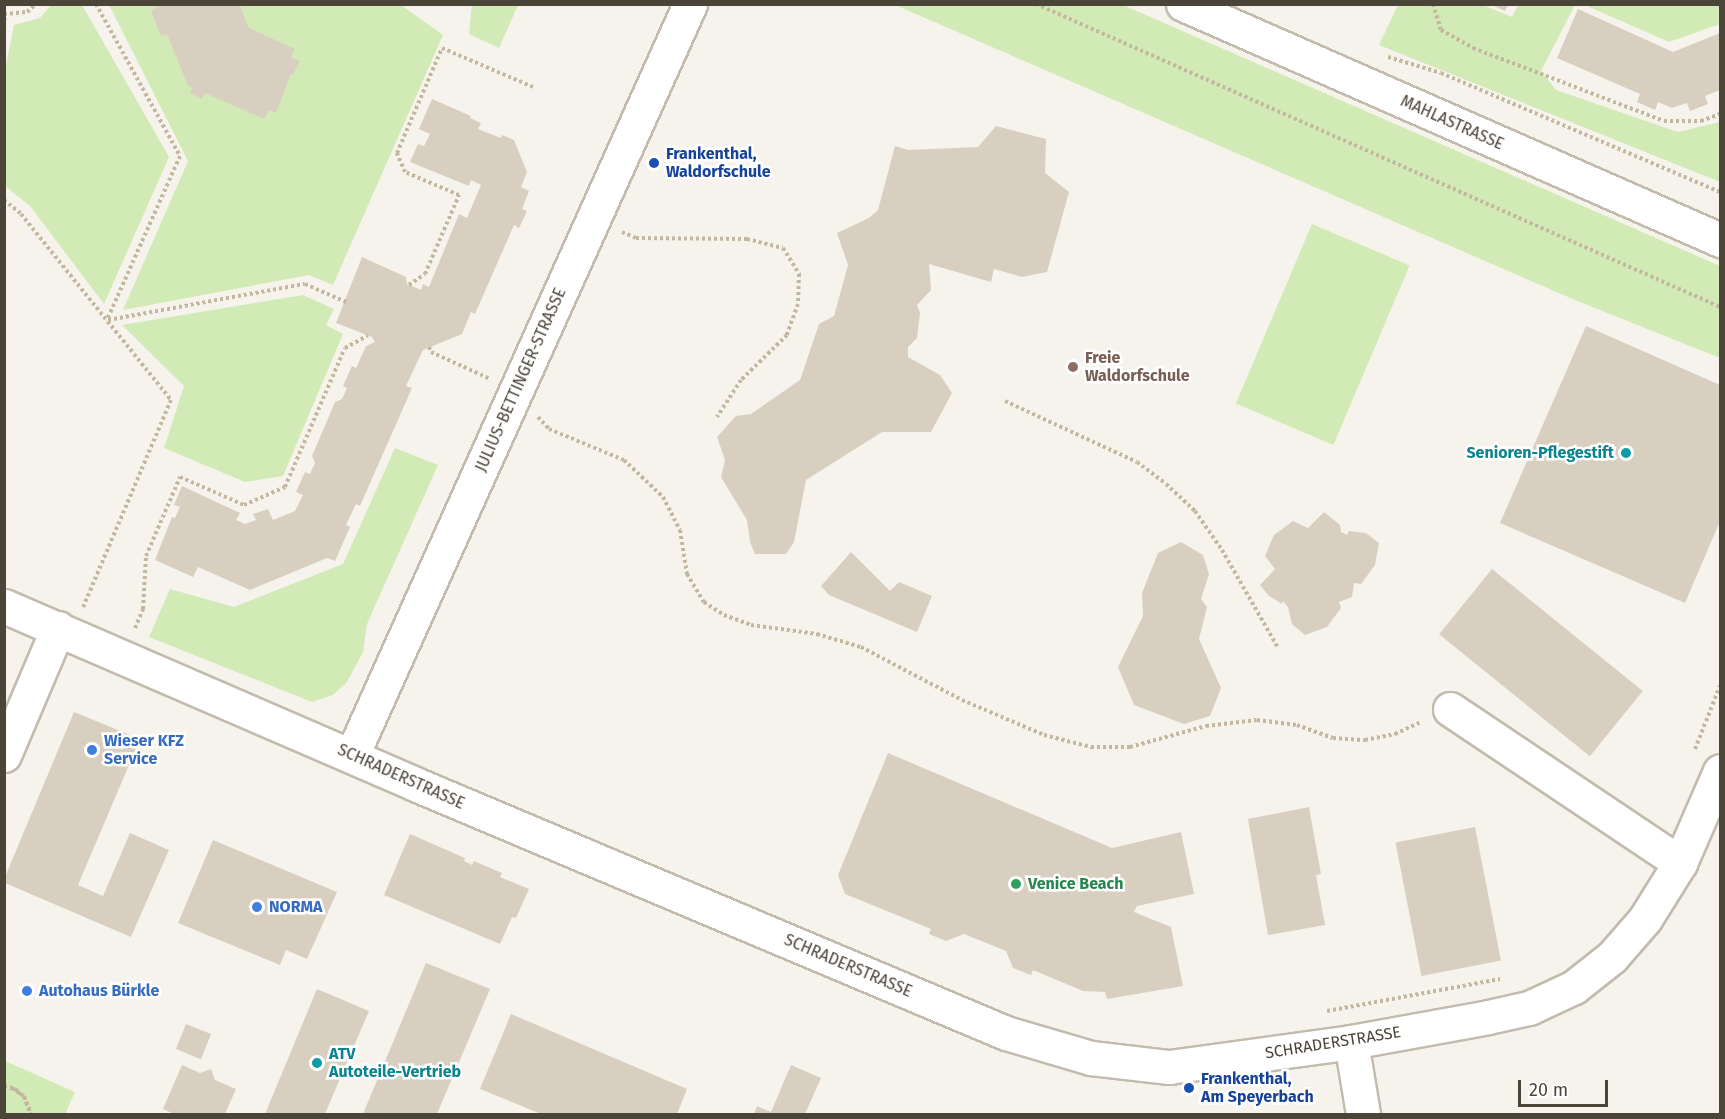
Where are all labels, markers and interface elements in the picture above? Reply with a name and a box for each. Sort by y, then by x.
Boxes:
street label: MAHLASTRASSE [1397,92,1507,154]
place label: Frankenthal, Waldorfschule [666,144,771,182]
marker: Frankenthal, Waldorfschule [647,156,661,170]
street label: JULIUS-BETTINGER-STRASSE [472,285,570,475]
place label: Freie Waldorfschule [1085,348,1190,386]
marker: Freie Waldorfschule [1066,360,1080,374]
place label: Senioren-Pflegestift [1466,443,1614,463]
marker: Senioren-Pflegestift [1619,446,1633,460]
place label: Wieser KFZ Service [104,731,184,769]
street label: SCHRADERSTRASSE [334,740,468,814]
marker: Wieser KFZ Service [85,743,99,757]
place label: Venice Beach [1028,874,1123,894]
marker: Venice Beach [1009,877,1023,891]
place label: NORMA [269,897,323,917]
marker: NORMA [250,900,264,914]
street label: SCHRADERSTRASSE [781,930,915,1002]
place label: Autohaus Bürkle [39,981,159,1001]
marker: Autohaus Bürkle [20,984,34,998]
street label: SCHRADERSTRASSE [1264,1023,1402,1063]
place label: ATV Autoteile-Vertrieb [329,1044,461,1082]
marker: ATV Autoteile-Vertrieb [310,1056,324,1070]
scale bar [1521,1068,1611,1106]
place label: Frankenthal, Am Speyerbach [1201,1069,1314,1107]
text: 20 m [1529,1079,1568,1101]
marker: Frankenthal, Am Speyerbach [1182,1081,1196,1095]

